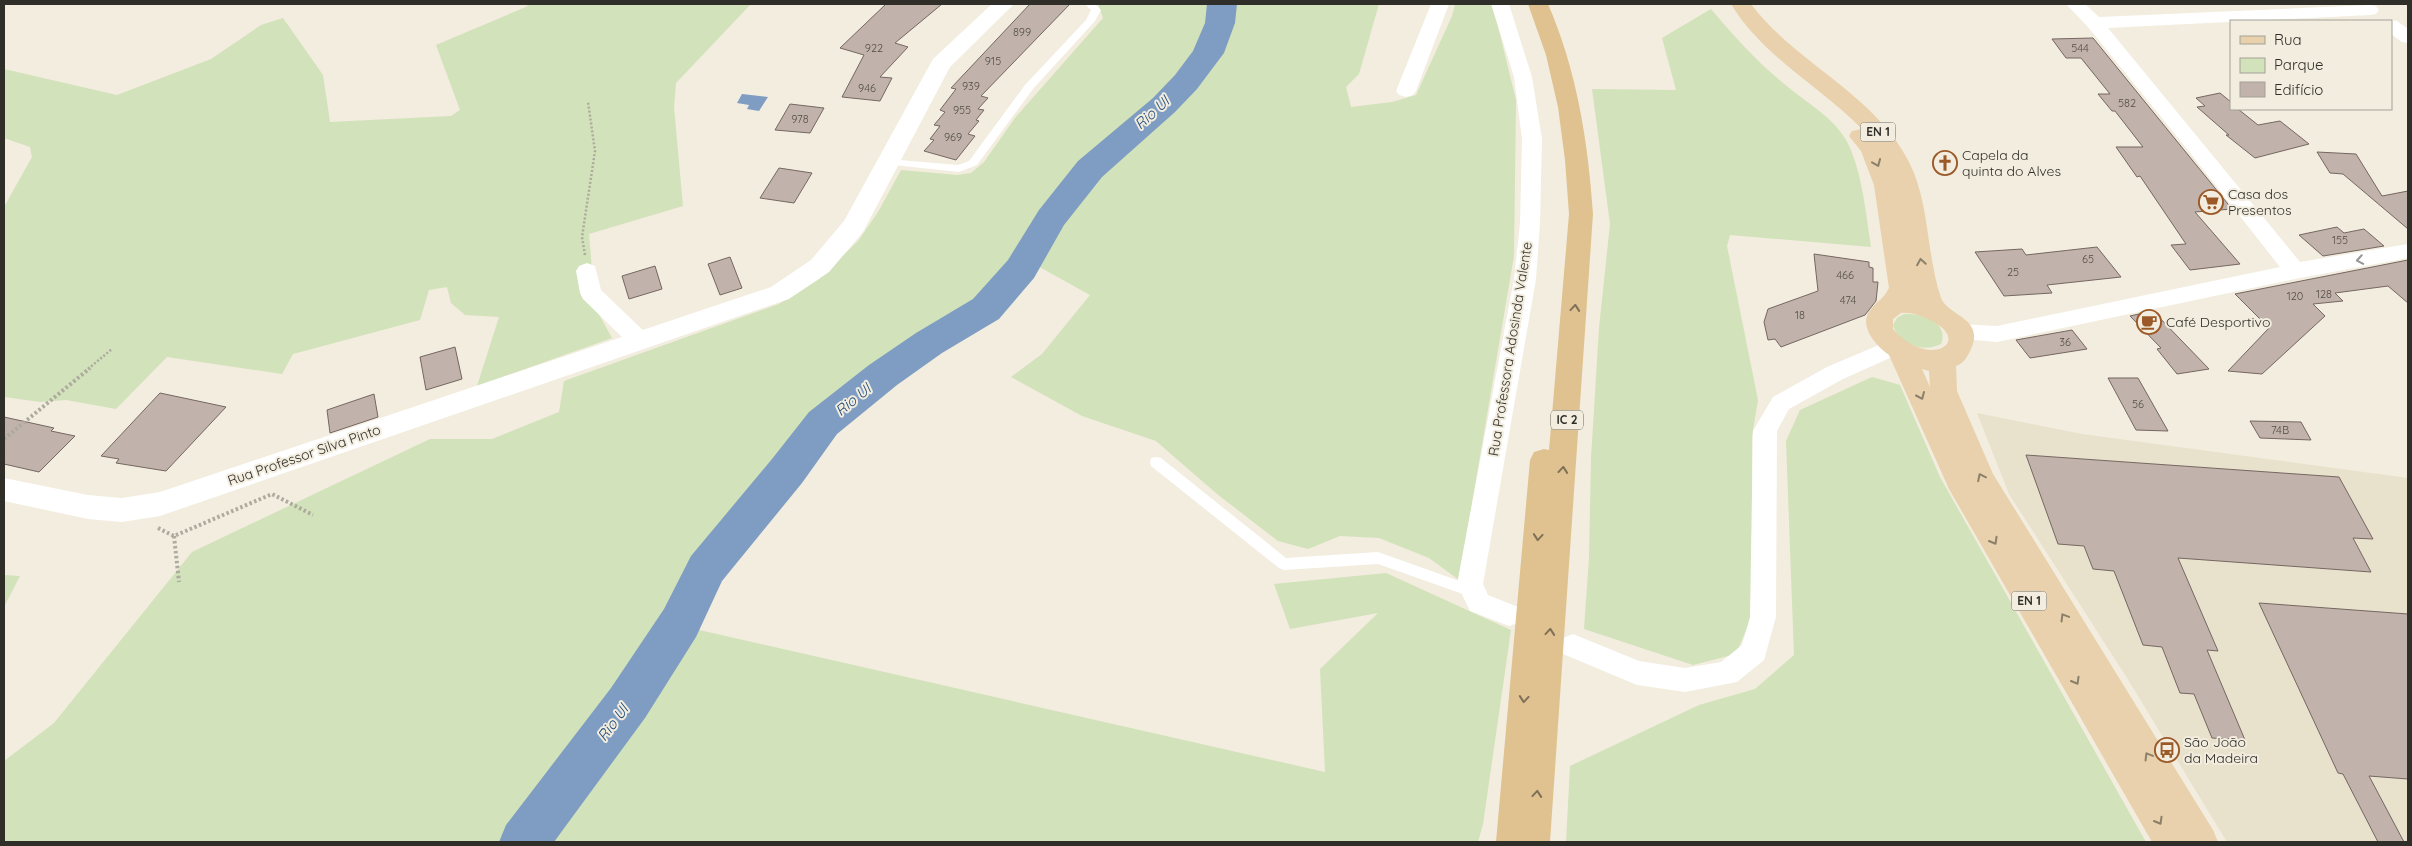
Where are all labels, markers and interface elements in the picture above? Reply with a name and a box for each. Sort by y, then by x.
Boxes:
legend [2230,20,2392,110]
house number: 899 [1013,25,1031,39]
text: Rua [2274,30,2302,49]
house number: 922 [865,41,883,55]
house number: 544 [2071,41,2089,55]
house number: 915 [985,54,1001,68]
text: Parque [2274,55,2324,74]
house number: 939 [962,79,980,93]
text: Edifício [2274,80,2323,99]
house number: 946 [858,81,876,95]
water label: Rio Ul [1130,91,1174,133]
house number: 582 [2118,96,2136,110]
house number: 955 [953,103,971,117]
house number: 978 [791,112,809,126]
road number: EN 1 [1860,122,1896,142]
house number: 969 [944,130,962,144]
place label: Capela da quinta do Alves [1962,146,2061,180]
church icon: Capela da quinta do Alves [1932,150,1958,176]
one-way arrow [1870,158,1881,167]
place label: Casa dos Presentos [2228,185,2292,219]
supermarket icon: Casa dos Presentos [2198,189,2224,215]
house number: 155 [2332,233,2348,247]
street label: Rua Professora Adosinda Valente [1484,241,1536,457]
house number: 65 [2082,252,2094,266]
one-way arrow [2356,254,2365,264]
one-way arrow [1916,258,1926,267]
house number: 25 [2007,265,2019,279]
house number: 466 [1836,268,1854,282]
house number: 128 [2316,287,2332,301]
house number: 120 [2287,289,2303,303]
house number: 474 [1840,293,1856,307]
one-way arrow [1570,303,1581,311]
house number: 18 [1795,308,1805,322]
cafe icon: Café Desportivo [2136,309,2162,335]
place label: Café Desportivo [2166,313,2270,331]
house number: 36 [2059,335,2071,349]
water label: Rio Ul [831,378,876,420]
one-way arrow [1914,391,1925,400]
house number: 56 [2132,397,2144,411]
road number: IC 2 [1551,410,1583,430]
street label: Rua Professor Silva Pinto [225,420,383,490]
house number: 74B [2271,423,2289,437]
one-way arrow [1557,465,1568,473]
one-way arrow [1977,474,1987,483]
one-way arrow [1533,533,1544,541]
one-way arrow [1988,536,1998,545]
road number: EN 1 [2012,592,2046,610]
one-way arrow [2061,613,2071,622]
one-way arrow [1544,627,1555,635]
one-way arrow [2070,676,2080,685]
one-way arrow [1519,695,1530,703]
water label: Rio Ul [593,700,633,745]
place label: São João da Madeira [2184,733,2258,767]
bus stop icon: São João da Madeira [2154,737,2180,763]
one-way arrow [2145,752,2155,761]
one-way arrow [1531,789,1542,797]
one-way arrow [2152,816,2162,825]

